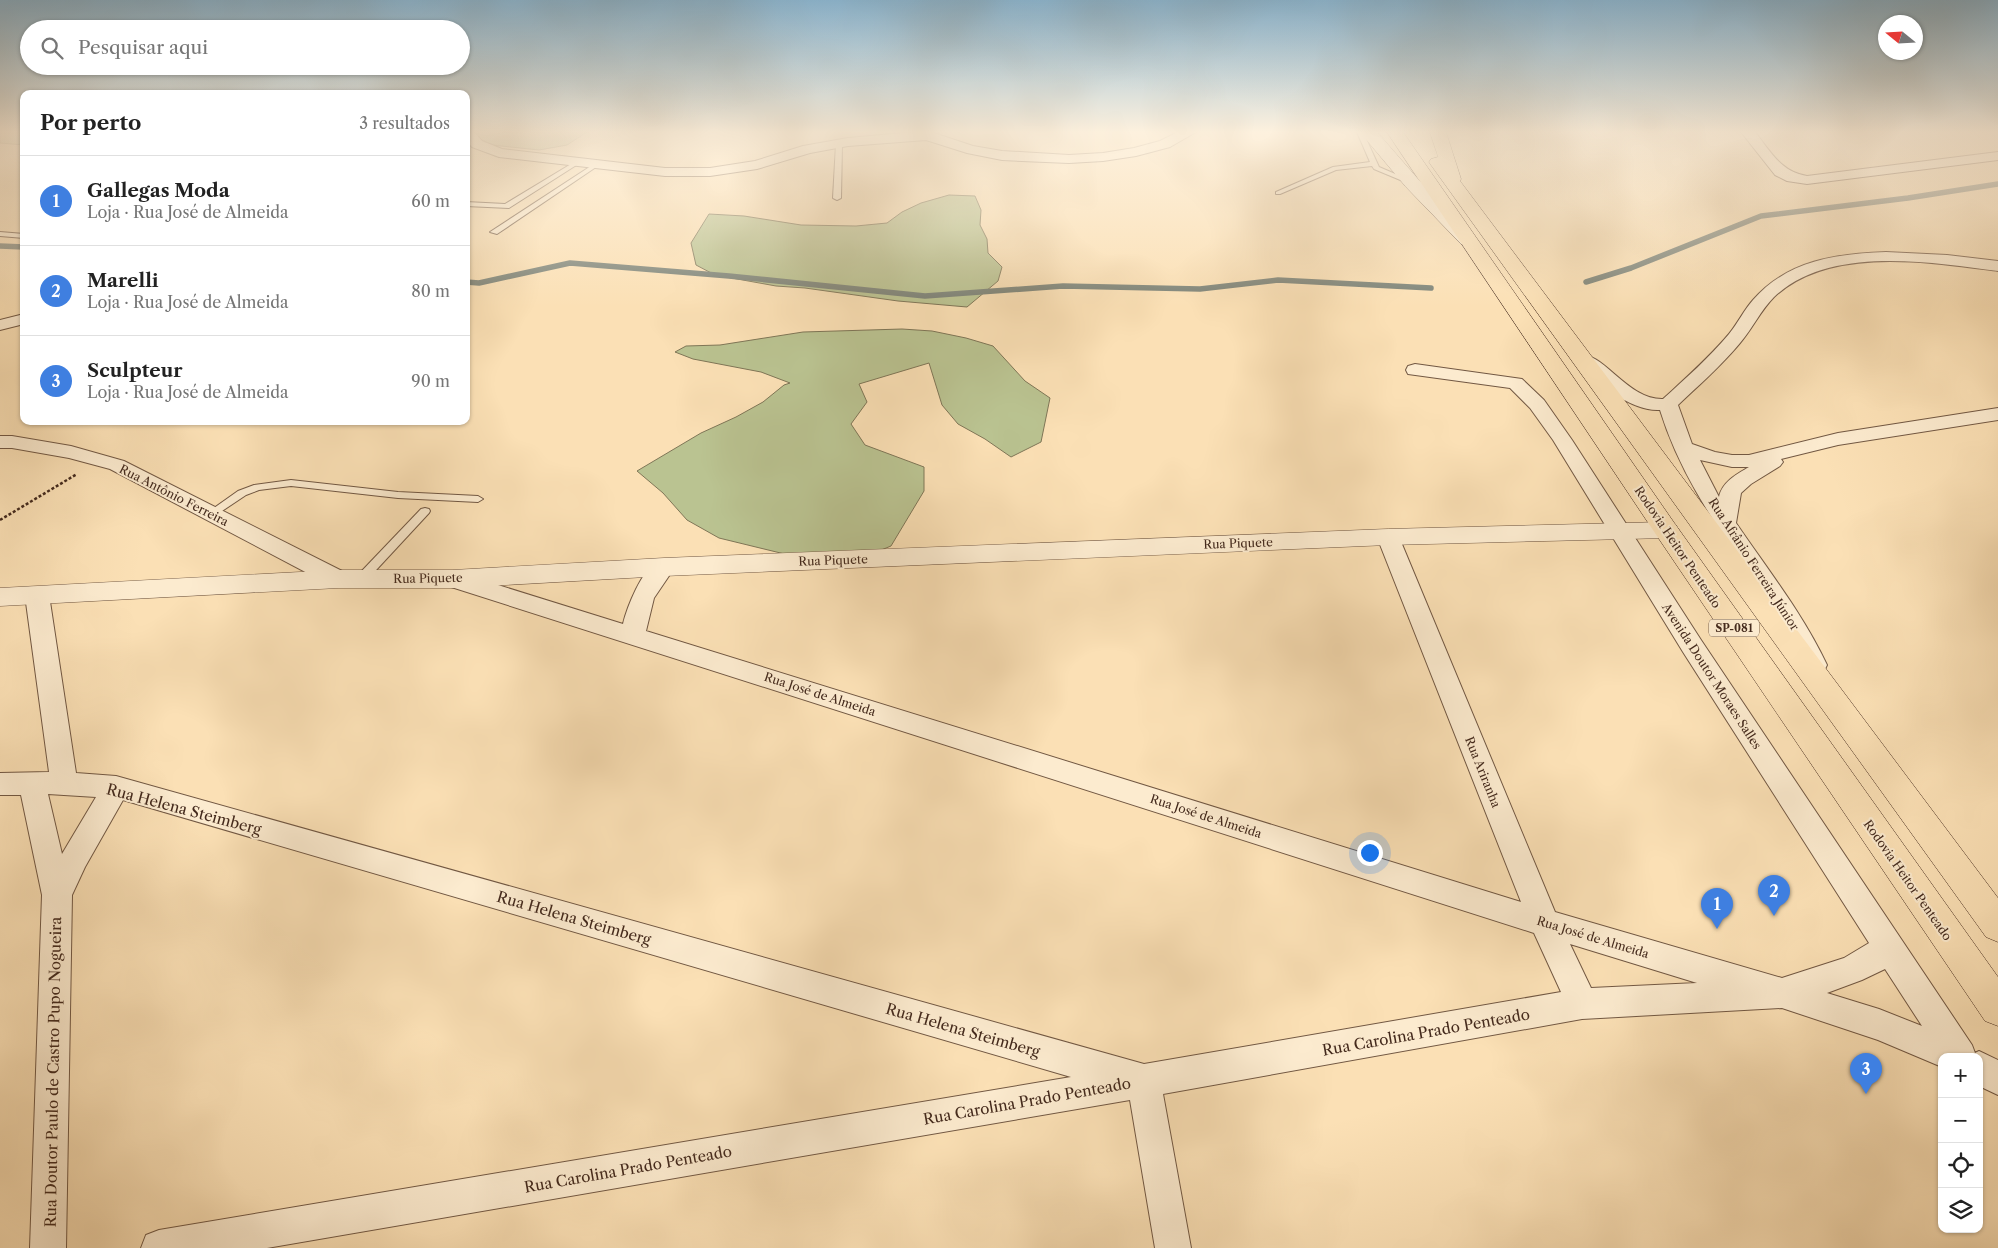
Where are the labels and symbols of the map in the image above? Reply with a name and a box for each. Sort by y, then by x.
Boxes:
north arrow [1878,15,1923,60]
street label: Rua Antônio Ferreira [117,461,232,529]
street label: Rodovia Heitor Penteado [1632,483,1724,611]
street label: Rua Afrânio Ferreira Júnior [1706,495,1802,633]
street label: Rua Piquete [1203,534,1273,552]
street label: Rua Piquete [798,551,868,569]
street label: Rua Piquete [393,570,463,586]
street label: Avenida Doutor Moraes Salles [1659,599,1765,752]
road number: SP-081 [1709,620,1759,636]
street label: Rua José de Almeida [762,669,878,719]
street label: Rua Ariranha [1462,734,1504,810]
street label: Rua Helena Steimberg [104,779,264,839]
street label: Rua José de Almeida [1148,791,1264,841]
street label: Rodovia Heitor Penteado [1861,817,1955,943]
your location [1357,840,1383,866]
pin: 2 [1758,875,1790,916]
street label: Rua Helena Steimberg [495,887,653,949]
pin: 1 [1701,888,1733,929]
street label: Rua José de Almeida [1535,913,1652,961]
street label: Rua Doutor Paulo de Castro Pupo Nogueira [41,916,65,1227]
street label: Rua Helena Steimberg [884,999,1042,1061]
street label: Rua Carolina Prado Penteado [1321,1004,1531,1060]
pin: 3 [1850,1053,1882,1094]
street label: Rua Carolina Prado Penteado [922,1073,1132,1129]
street label: Rua Carolina Prado Penteado [523,1141,733,1197]

